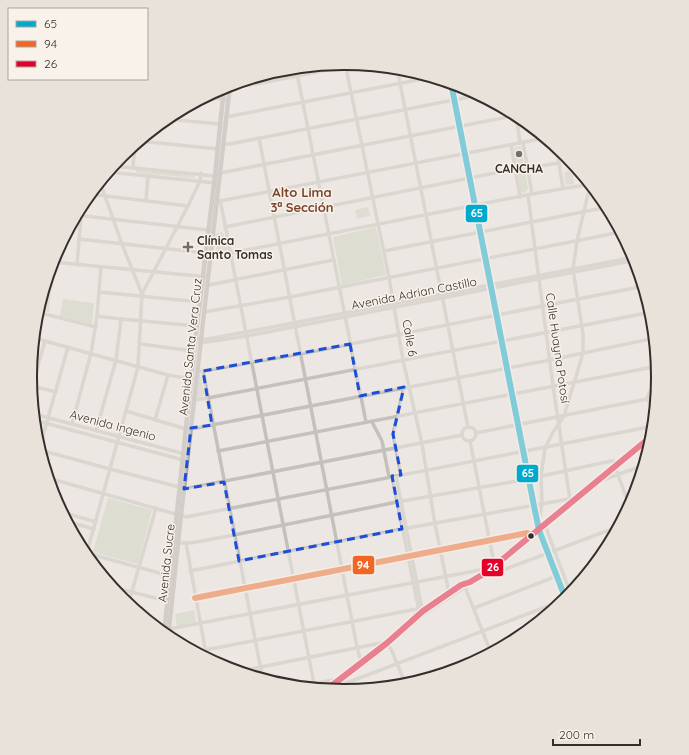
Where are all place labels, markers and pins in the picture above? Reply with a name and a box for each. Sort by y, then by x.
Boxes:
marker: CANCHA [514,149,524,159]
place label: CANCHA [495,161,543,176]
place label: Clínica Santo Tomas [197,233,273,262]
marker: Clínica Santo Tomas [182,241,194,253]
unlabelled marker [526,531,536,541]

